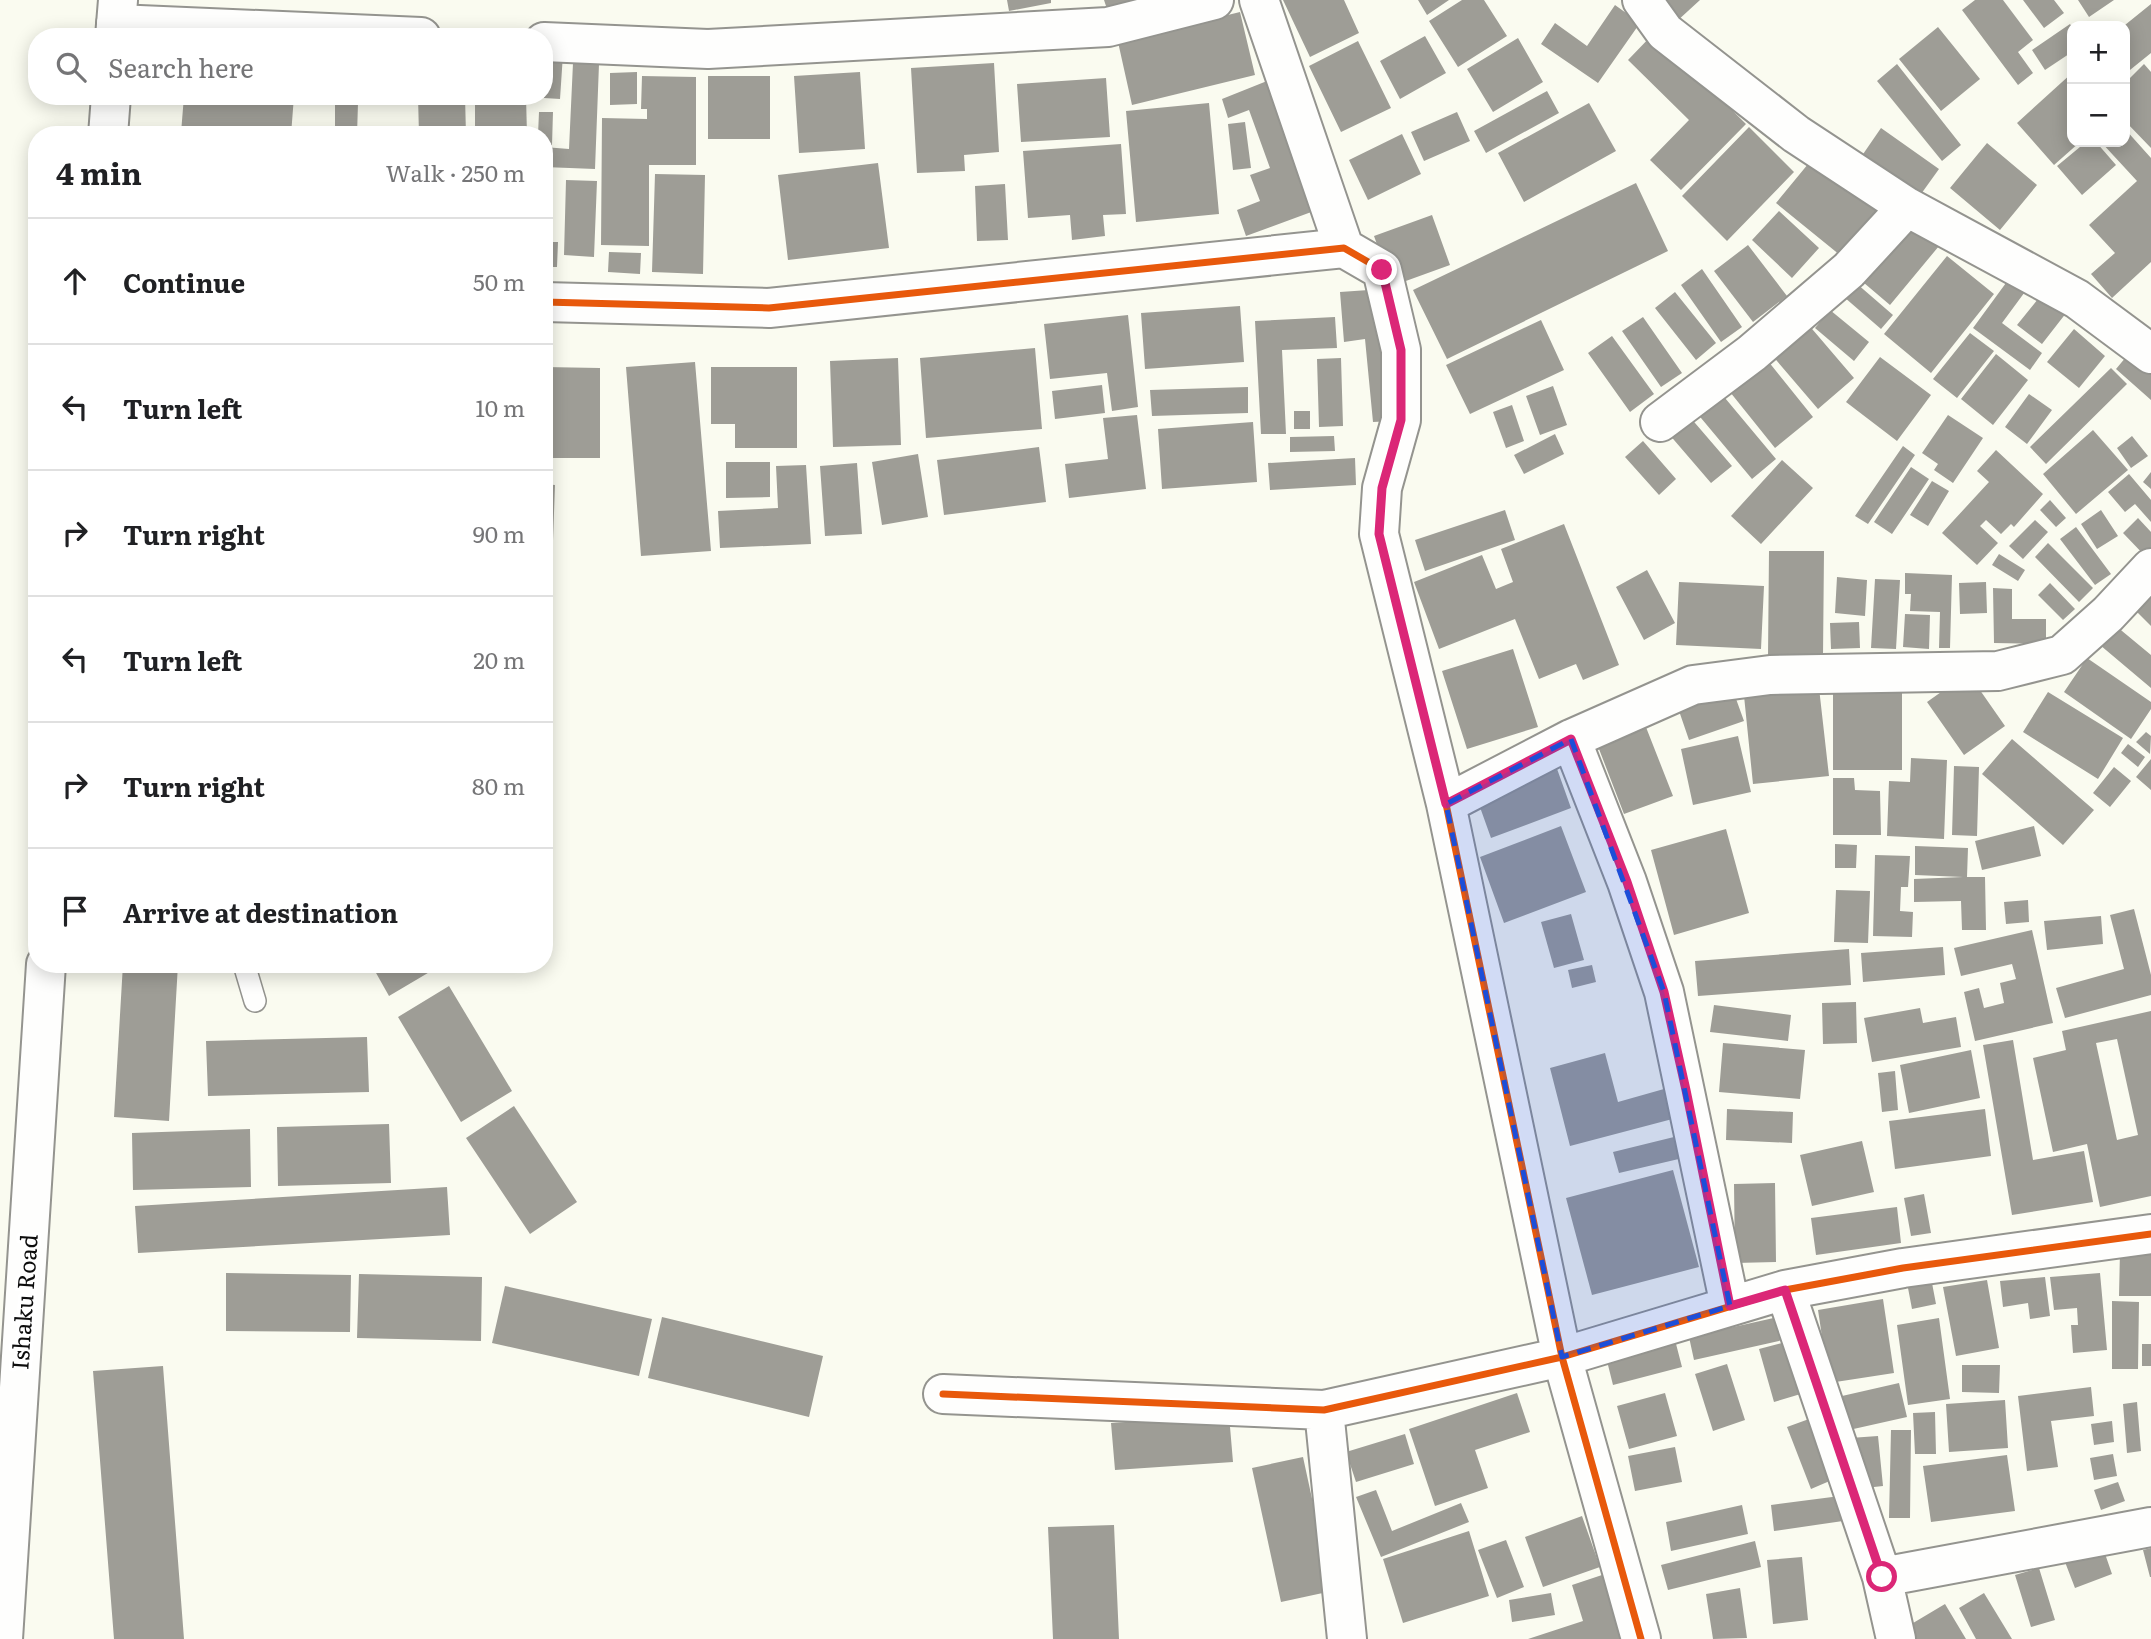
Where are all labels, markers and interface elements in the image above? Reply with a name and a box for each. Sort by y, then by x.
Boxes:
map controls [2067,21,2130,147]
button: + [2067,21,2130,84]
search box [28,28,553,105]
text: Search here [108,47,254,86]
icon: search [52,48,90,86]
button: − [2067,84,2130,147]
text: 4 min [56,150,142,194]
text: Walk · 250 m [386,155,525,189]
route end [1366,254,1397,285]
icon: ahead [56,262,94,300]
text: Continue [123,262,245,301]
text: 50 m [473,264,525,298]
icon: left [56,388,94,426]
text: Turn left [123,388,242,427]
text: 10 m [475,390,525,424]
icon: right [56,514,94,552]
text: Turn right [123,514,265,553]
text: 90 m [473,516,525,550]
icon: left [56,640,94,678]
text: Turn left [123,640,242,679]
text: 20 m [473,642,525,676]
icon: right [56,766,94,804]
text: Turn right [123,766,265,805]
text: 80 m [472,768,525,802]
icon: arrive [56,892,94,930]
text: Arrive at destination [123,892,398,931]
street label: Ishaku Road [1,1233,45,1371]
route start [1866,1561,1897,1592]

